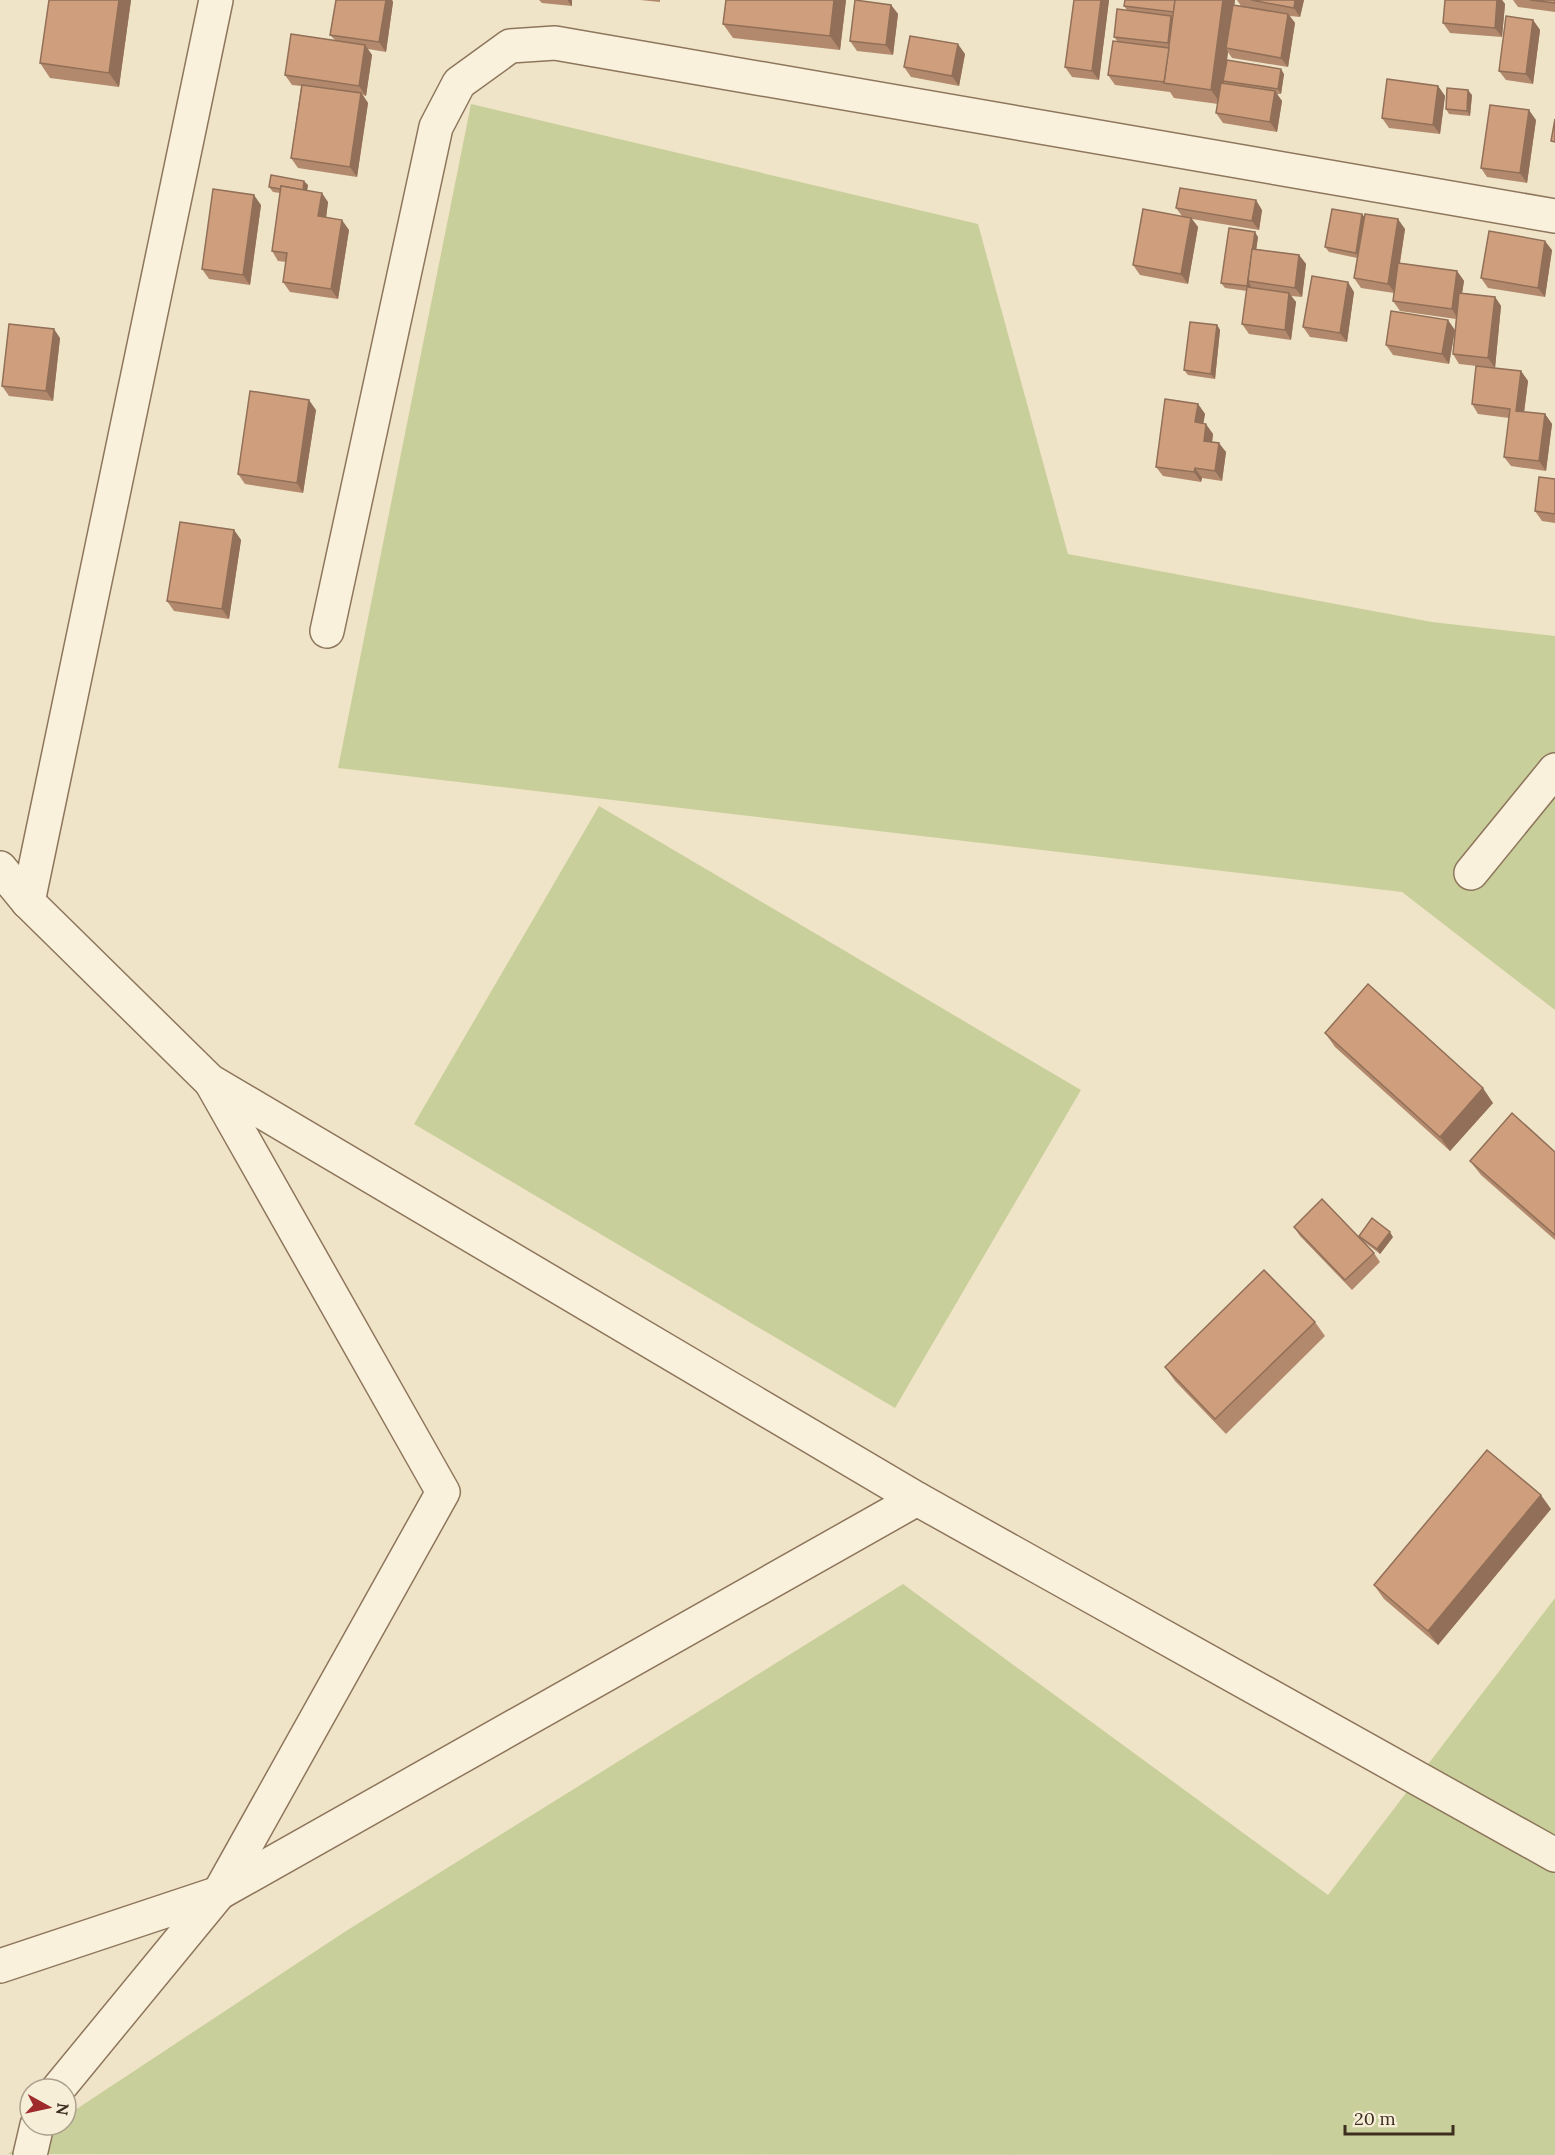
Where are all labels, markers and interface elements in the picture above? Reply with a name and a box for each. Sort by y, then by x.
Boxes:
north arrow [18,2077,78,2137]
scale bar [1345,2098,1453,2136]
text: N [52,2102,74,2117]
text: 20 m [1354,2107,1396,2130]

